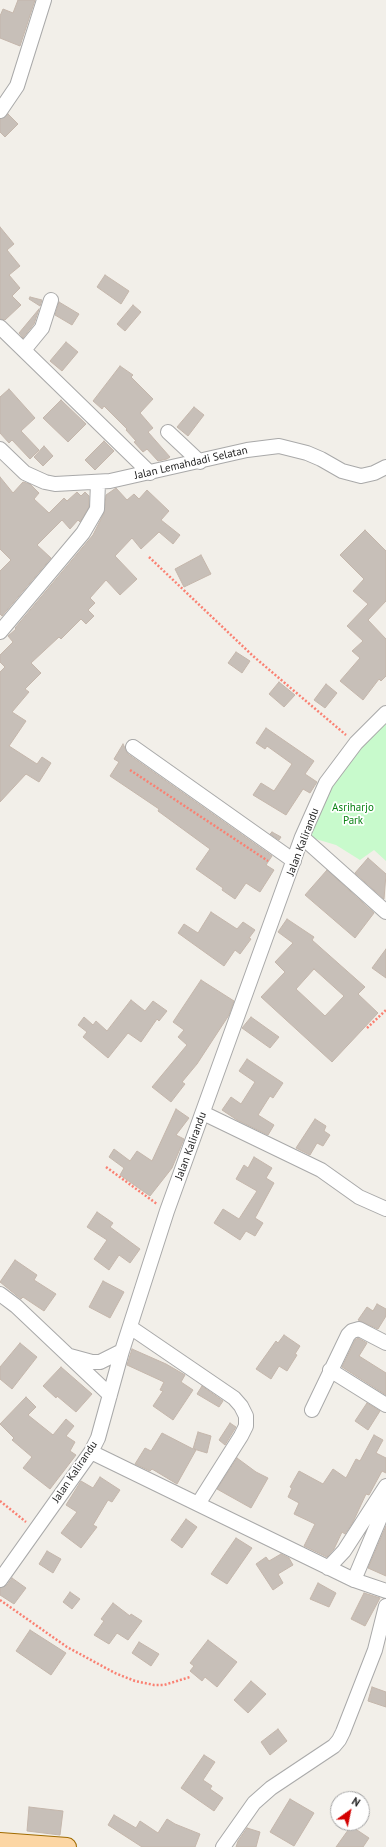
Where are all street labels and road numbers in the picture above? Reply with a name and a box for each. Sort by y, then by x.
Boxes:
street label: Jalan Lemahdadi Selatan [133,444,249,482]
street label: Jalan Kalirandu [284,806,322,878]
street label: Jalan Kalirandu [173,1110,209,1182]
street label: Jalan Kalirandu [50,1439,100,1505]

